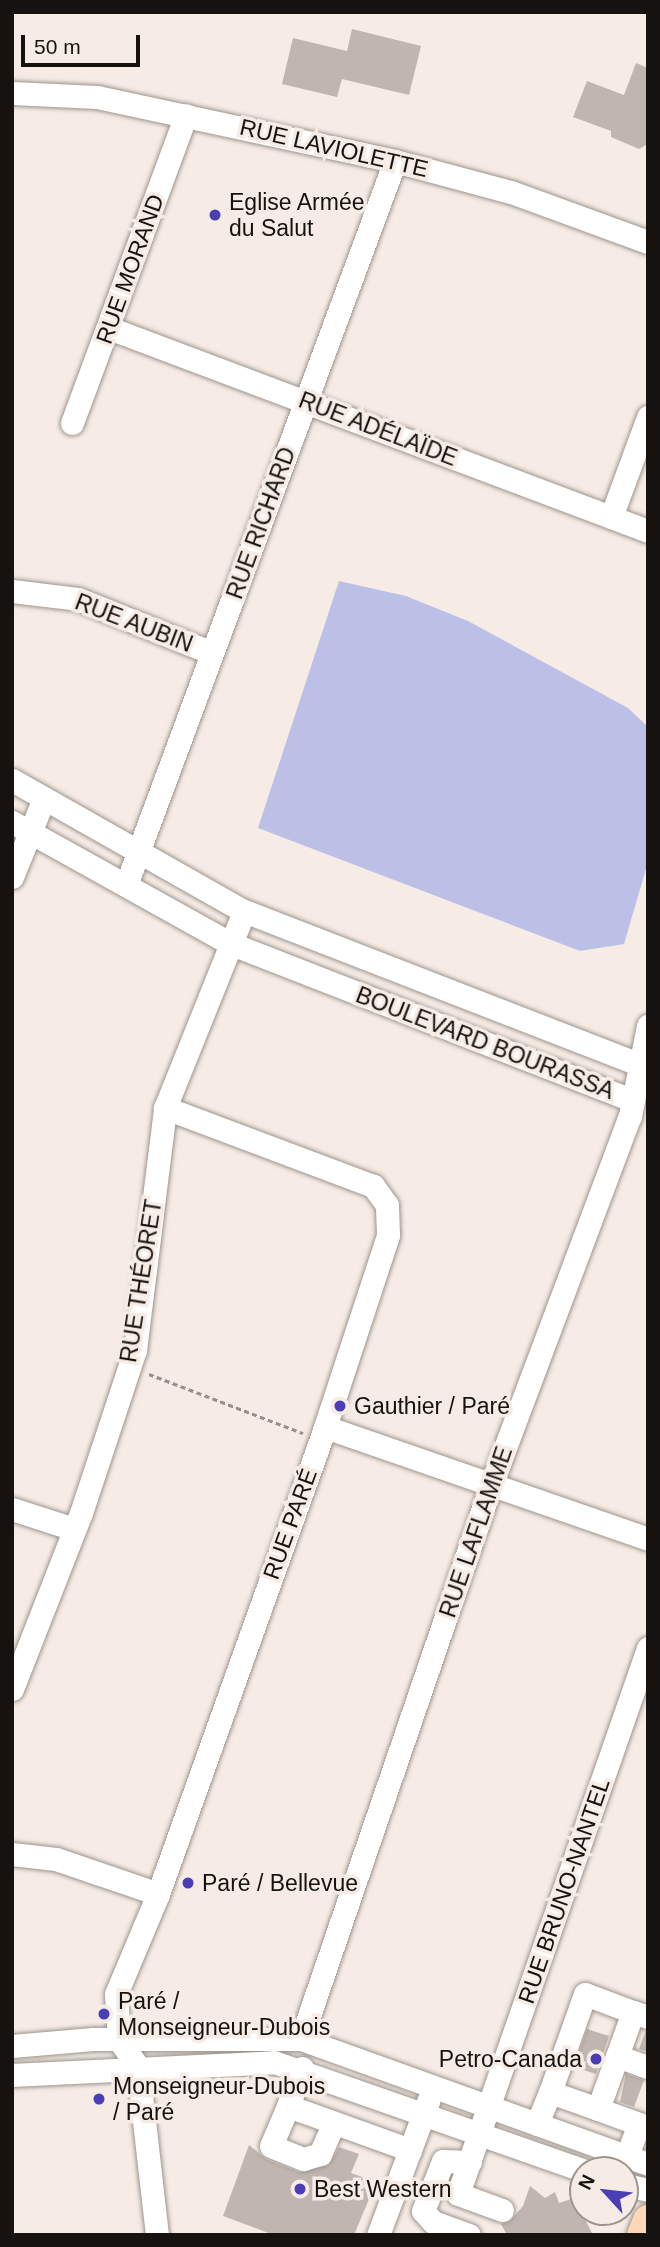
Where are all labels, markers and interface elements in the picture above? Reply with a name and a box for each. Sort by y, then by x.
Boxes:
scale bar [24,21,144,65]
text: 50 m [34,35,81,58]
street label: RUE LAVIOLETTE [237,113,431,183]
place label: Eglise Armée du Salut [229,188,366,242]
street label: RUE MORAND [90,190,170,348]
marker: Eglise Armée du Salut [207,207,223,223]
street label: RUE ADÉLAÏDE [294,386,462,472]
street label: RUE RICHARD [221,443,301,603]
street label: RUE AUBIN [71,588,197,658]
street label: BOULEVARD BOURASSA [352,981,618,1105]
street label: RUE THÉORET [114,1197,168,1365]
place label: Gauthier / Paré [354,1392,510,1420]
marker: Gauthier / Paré [332,1398,348,1414]
street label: RUE LAFLAMME [434,1443,518,1621]
street label: RUE PARÉ [257,1465,323,1583]
street label: RUE BRUNO-NANTEL [512,1775,616,2007]
place label: Paré / Bellevue [202,1869,358,1897]
marker: Paré / Bellevue [180,1875,196,1891]
place label: Paré / Monseigneur-Dubois [118,1987,330,2041]
marker: Paré / Monseigneur-Dubois [96,2006,112,2022]
place label: Petro-Canada [439,2045,582,2073]
marker: Petro-Canada [588,2051,604,2067]
place label: Monseigneur-Dubois / Paré [113,2072,325,2126]
marker: Monseigneur-Dubois / Paré [91,2091,107,2107]
north arrow [569,2156,639,2226]
text: N [574,2171,599,2193]
place label: Best Western [314,2175,452,2203]
marker: Best Western [292,2181,308,2197]

